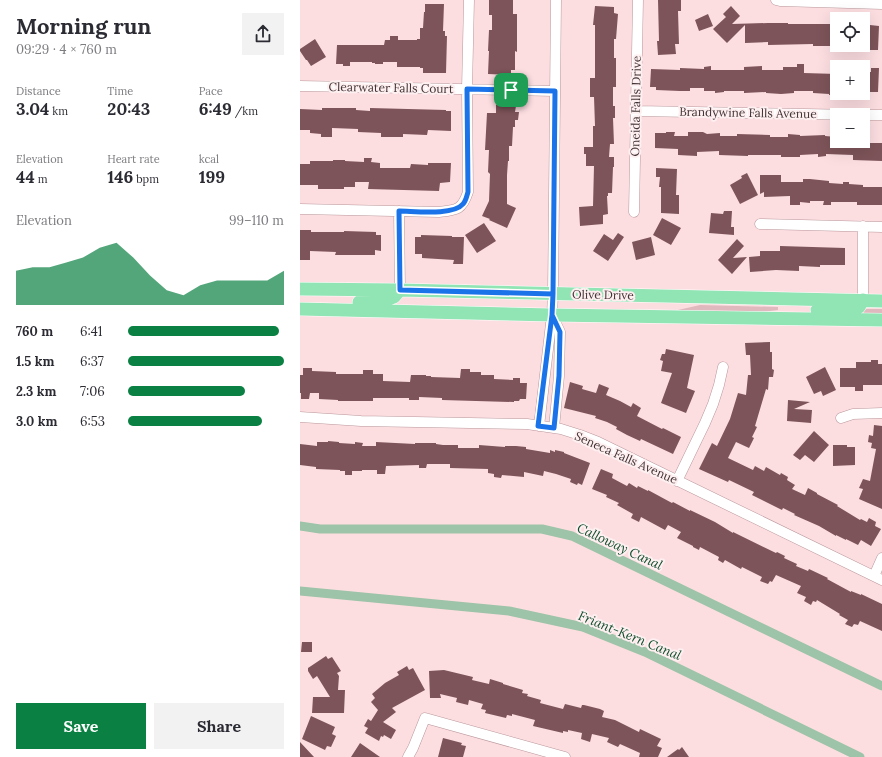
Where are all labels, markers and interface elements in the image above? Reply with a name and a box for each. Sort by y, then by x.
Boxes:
text: Morning run [16,12,151,40]
map controls [830,12,870,148]
button: locate [830,12,870,52]
button: share [242,13,284,55]
text: 09:29 · 4 × 760 m [16,41,117,58]
street label: Oneida Falls Drive [627,55,644,156]
button: + [830,60,870,100]
pin [494,73,528,107]
street label: Clearwater Falls Court [329,79,454,96]
icon: arrive [500,79,522,101]
text: Distance [16,84,61,98]
text: Time [107,84,133,98]
text: Pace [199,84,223,98]
text: 3.04 [16,98,49,120]
text: 20:43 [107,98,150,120]
text: 6:49 [199,98,232,120]
text: km [49,104,68,118]
text: /km [232,104,258,118]
street label: Brandywine Falls Avenue [679,104,817,121]
button: − [830,108,870,148]
text: Elevation [16,152,63,166]
text: Heart rate [107,152,160,166]
text: kcal [199,152,219,166]
text: 44 [16,166,35,188]
text: 146 [107,166,133,188]
text: 199 [199,166,225,188]
text: m [35,172,48,186]
text: bpm [133,172,159,186]
text: Elevation [16,212,72,229]
text: 99–110 m [229,212,284,229]
street label: Olive Drive [572,286,635,303]
text: 760 m [16,323,53,340]
text: 6:41 [80,323,103,340]
text: 1.5 km [16,353,54,370]
text: 6:37 [80,353,104,370]
text: 2.3 km [16,383,56,400]
text: 7:06 [80,383,105,400]
text: 3.0 km [16,413,57,430]
text: 6:53 [80,413,105,430]
street label: Seneca Falls Avenue [572,428,680,487]
water label: Calloway Canal [574,519,666,574]
water label: Friant-Kern Canal [576,607,684,664]
button: Save [16,703,146,749]
button: Share [154,703,284,749]

